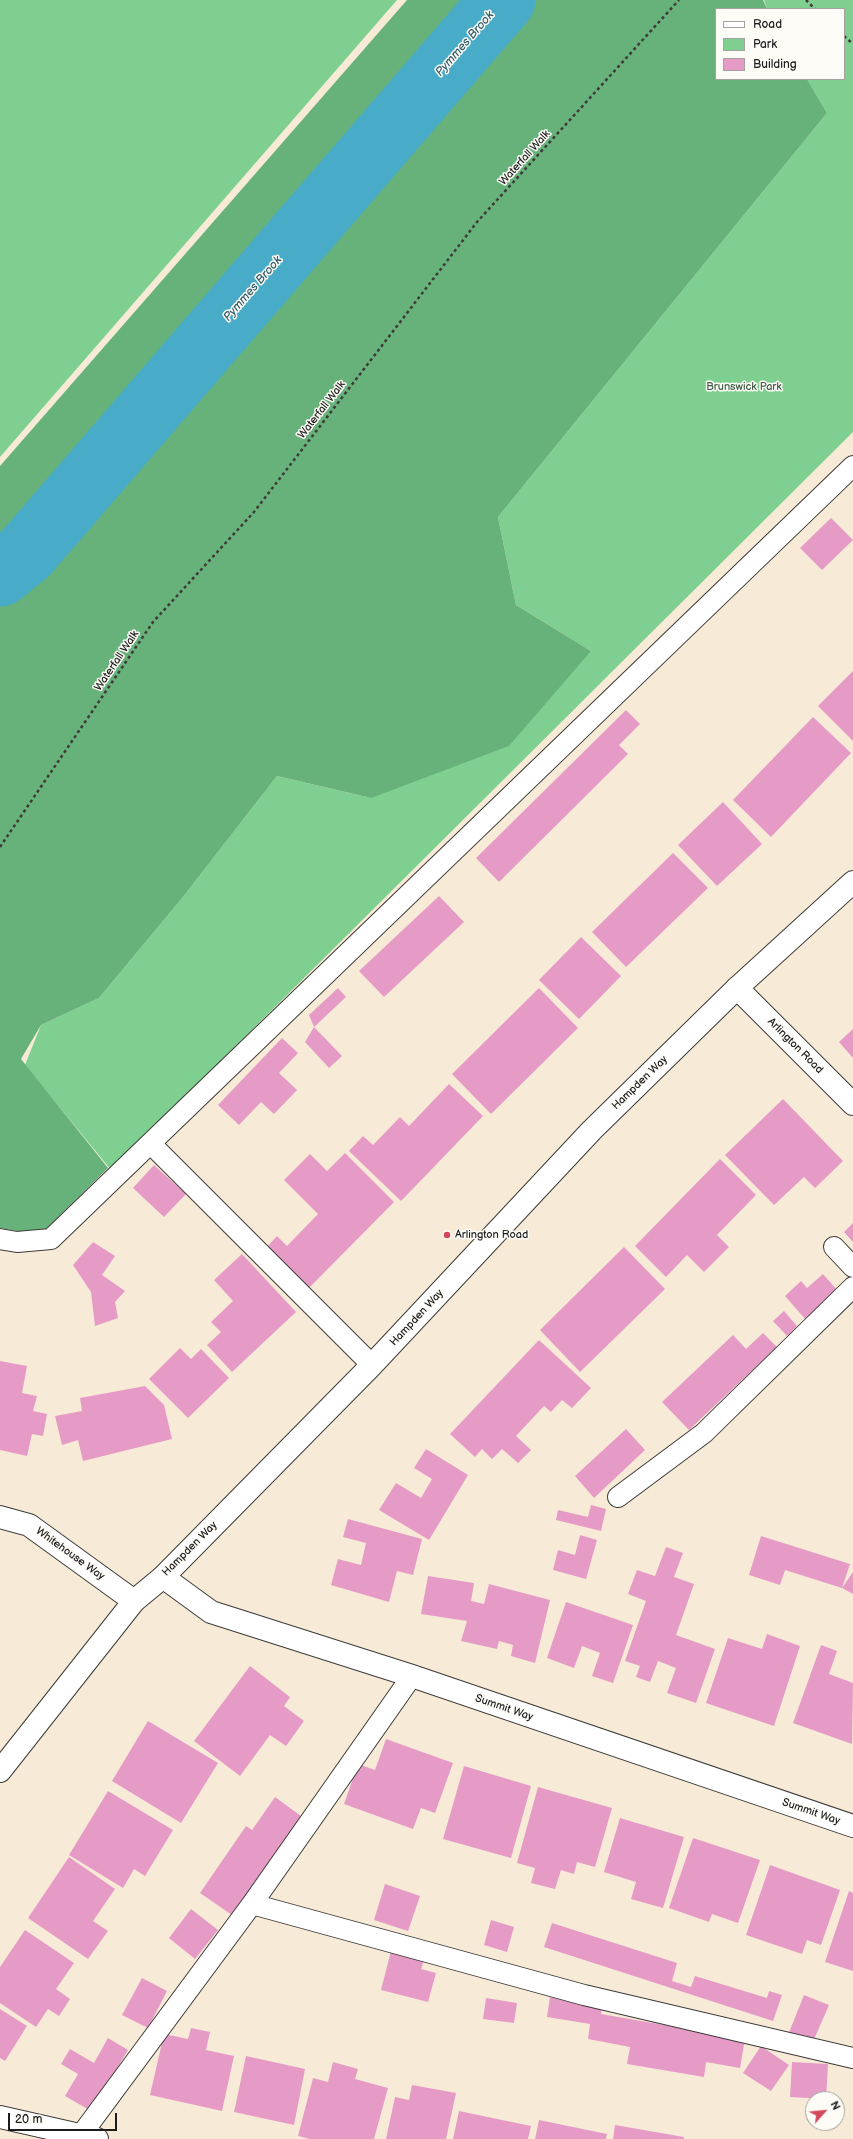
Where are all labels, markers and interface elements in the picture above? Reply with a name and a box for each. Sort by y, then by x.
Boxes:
water label: Pymmes Brook [433,8,497,80]
legend [715,8,845,80]
text: Road [753,17,782,32]
text: Park [753,37,777,52]
text: Building [753,57,797,72]
street label: Waterfall Walk [497,128,553,188]
water label: Pymmes Brook [221,253,285,325]
street label: Waterfall Walk [295,378,349,442]
park label: Brunswick Park [706,380,782,394]
street label: Waterfall Walk [92,628,142,694]
street label: Arlington Road [764,1015,826,1077]
street label: Hampden Way [609,1053,671,1113]
place label: Arlington Road [455,1228,528,1242]
marker: Arlington Road [442,1230,452,1240]
street label: Hampden Way [388,1287,446,1349]
street label: Hampden Way [160,1519,220,1579]
street label: Whitehouse Way [33,1525,107,1583]
street label: Summit Way [473,1692,535,1724]
street label: Summit Way [780,1796,842,1828]
north arrow [805,2091,845,2131]
text: N [828,2099,843,2112]
scale bar [10,2105,119,2131]
text: 20 m [15,2112,42,2127]

